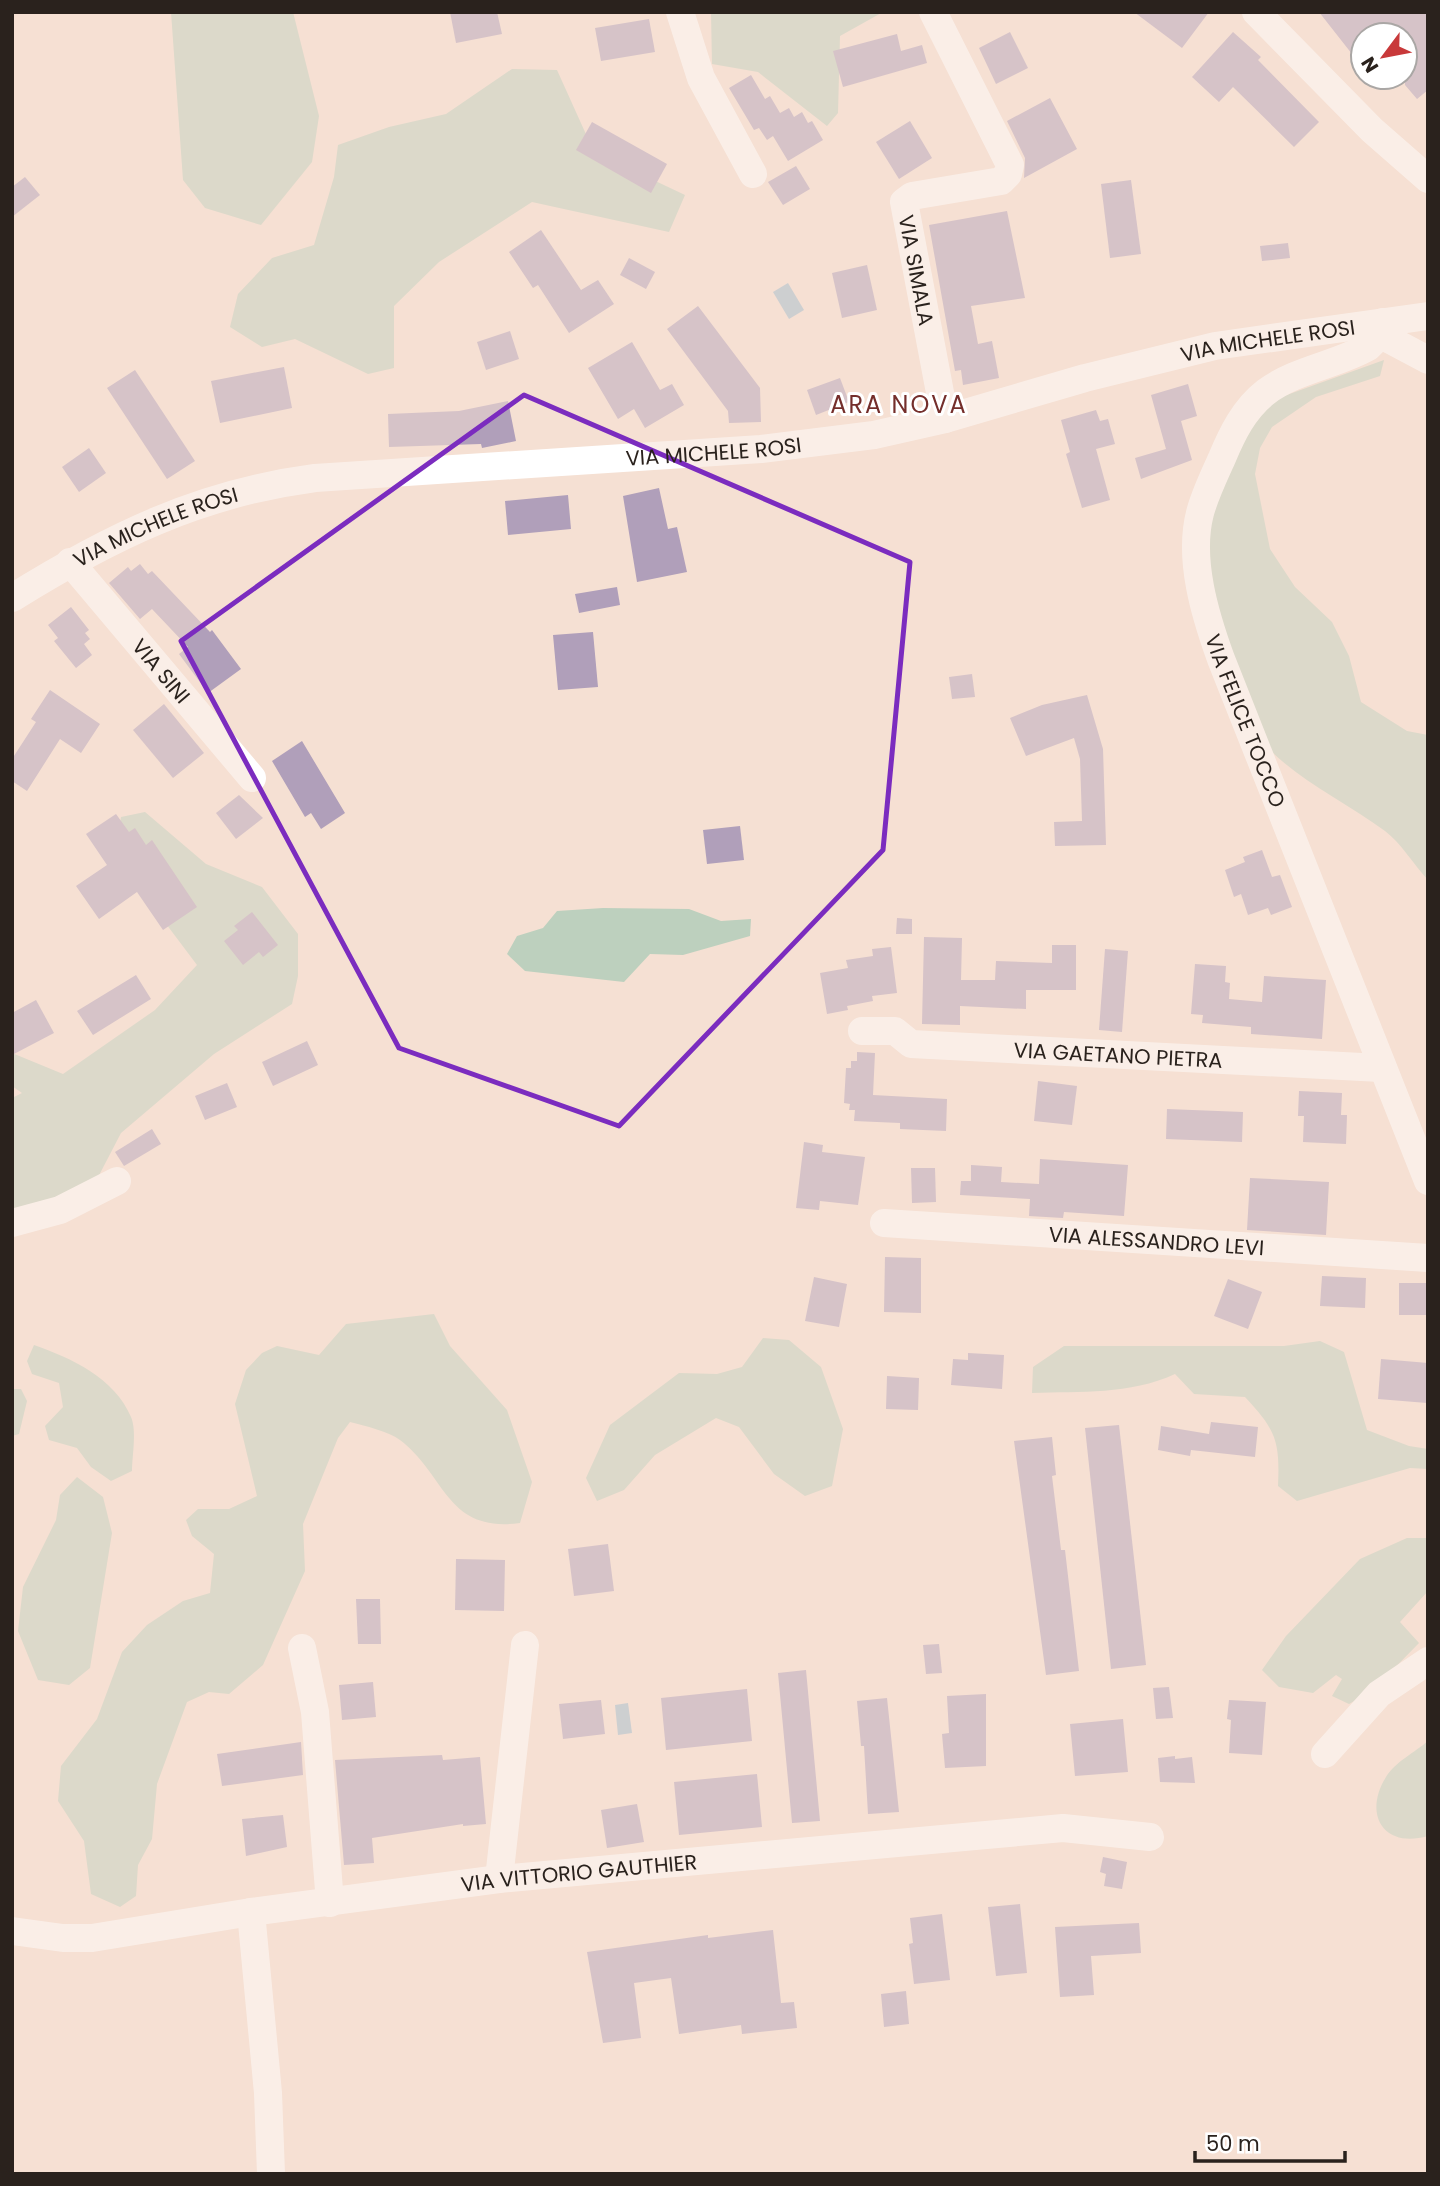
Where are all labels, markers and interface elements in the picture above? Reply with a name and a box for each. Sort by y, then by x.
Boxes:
north arrow [1349,21,1419,91]
text: N [1355,52,1385,78]
street label: VIA SIMALA [892,212,942,328]
street label: VIA MICHELE ROSI [1177,312,1357,368]
district label: ARA NOVA [830,388,968,421]
street label: VIA MICHELE ROSI [625,430,803,472]
street label: VIA MICHELE ROSI [68,479,241,574]
street label: VIA FELICE TOCCO [1199,630,1293,812]
street label: VIA SINI [126,632,197,709]
street label: VIA GAETANO PIETRA [1013,1035,1223,1074]
street label: VIA ALESSANDRO LEVI [1048,1219,1265,1262]
street label: VIA VITTORIO GAUTHIER [459,1847,698,1898]
scale bar [1195,2120,1346,2164]
text: 50 m [1206,2129,1260,2158]

